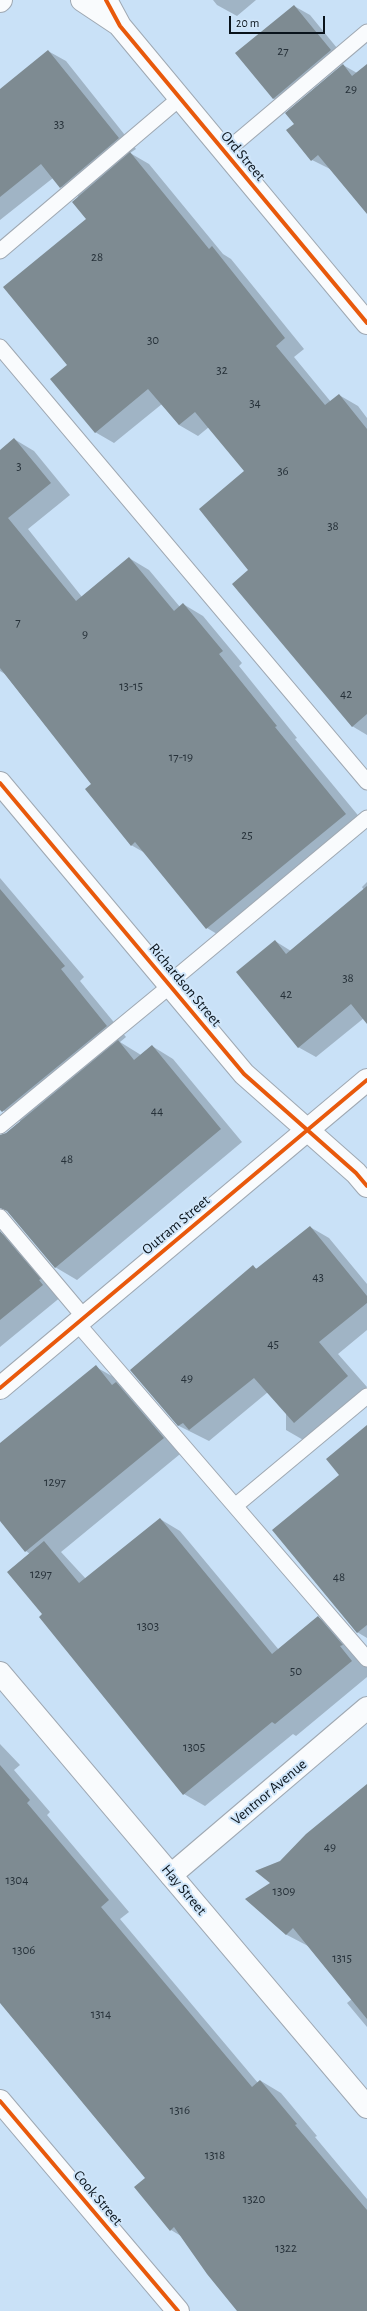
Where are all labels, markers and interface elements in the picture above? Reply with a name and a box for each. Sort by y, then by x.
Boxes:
scale bar [231,8,327,34]
text: 20 m [236,17,259,29]
house number: 27 [277,43,289,59]
house number: 29 [345,81,357,97]
house number: 33 [54,116,64,132]
street label: Ord Street [217,127,269,185]
house number: 28 [91,249,103,265]
house number: 30 [147,332,159,348]
house number: 32 [216,362,228,378]
house number: 34 [249,395,261,411]
house number: 3 [16,458,22,474]
house number: 36 [277,463,289,479]
house number: 38 [327,518,339,534]
house number: 7 [15,614,21,630]
house number: 9 [82,626,88,642]
house number: 13-15 [119,678,143,694]
house number: 42 [340,686,352,702]
house number: 17-19 [169,749,193,765]
house number: 25 [241,827,253,843]
street label: Richardson Street [145,940,225,1030]
house number: 38 [342,970,354,986]
house number: 42 [280,986,292,1002]
house number: 44 [151,1103,163,1119]
house number: 48 [61,1151,73,1167]
street label: Outram Street [138,1191,214,1259]
house number: 43 [312,1269,324,1285]
house number: 45 [267,1336,279,1352]
house number: 49 [181,1370,193,1386]
house number: 1297 [44,1474,66,1490]
house number: 1297 [30,1566,52,1582]
house number: 48 [333,1569,345,1585]
house number: 1303 [137,1618,159,1634]
house number: 50 [290,1663,302,1679]
house number: 1305 [183,1739,205,1755]
street label: Ventnor Avenue [228,1755,310,1829]
house number: 49 [324,1839,336,1855]
street label: Hay Street [158,1861,210,1919]
house number: 1304 [6,1872,28,1888]
house number: 1309 [273,1883,295,1899]
house number: 1306 [13,1942,35,1958]
house number: 1315 [332,1950,352,1966]
house number: 1314 [91,2006,111,2022]
house number: 1316 [170,2102,190,2118]
house number: 1318 [205,2147,225,2163]
street label: Cook Street [70,2167,126,2229]
house number: 1320 [243,2191,265,2207]
house number: 1322 [275,2240,297,2256]

